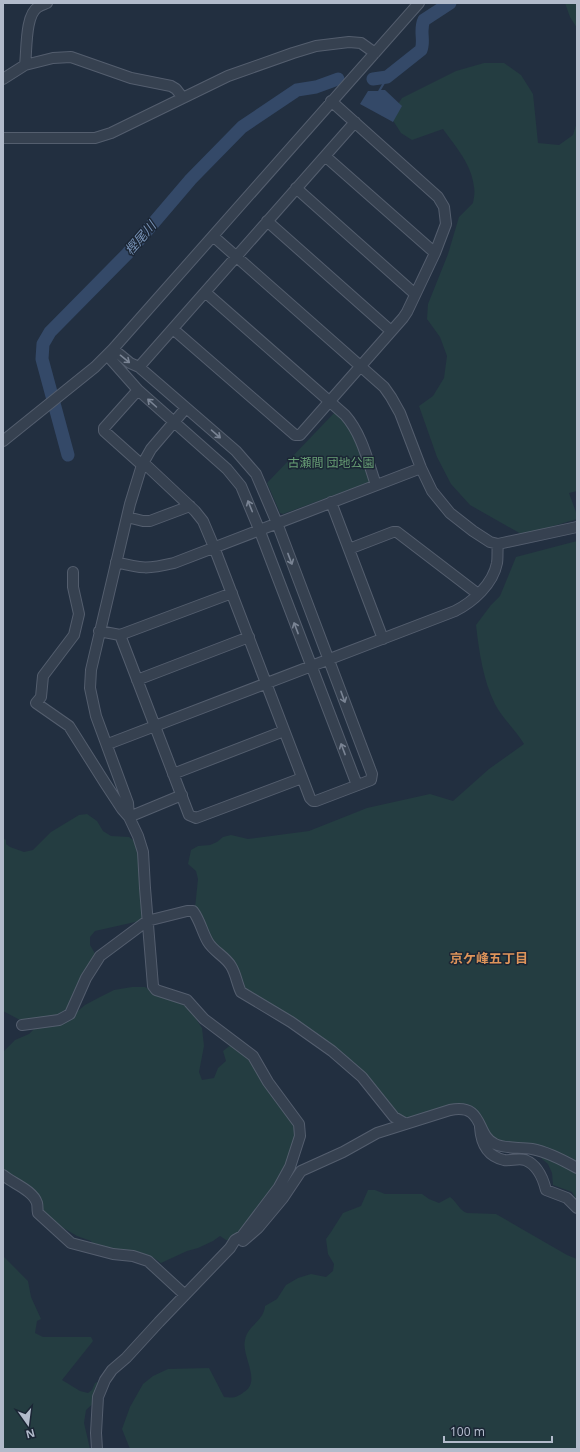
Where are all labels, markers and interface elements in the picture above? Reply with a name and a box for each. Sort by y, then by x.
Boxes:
water label: 樫尾川 [120,216,161,259]
one-way arrow [120,355,131,363]
one-way arrow [147,398,158,407]
one-way arrow [211,429,221,438]
park label: 古瀬間 団地公園 [287,454,375,471]
one-way arrow [246,501,253,513]
one-way arrow [287,553,295,565]
one-way arrow [292,622,300,634]
one-way arrow [339,690,347,702]
one-way arrow [338,743,346,755]
district label: 京ケ峰五丁目 [450,949,528,967]
north arrow [8,1404,48,1444]
scale bar [444,1418,552,1444]
text: 100 m [450,1423,485,1440]
text: N [24,1426,37,1443]

